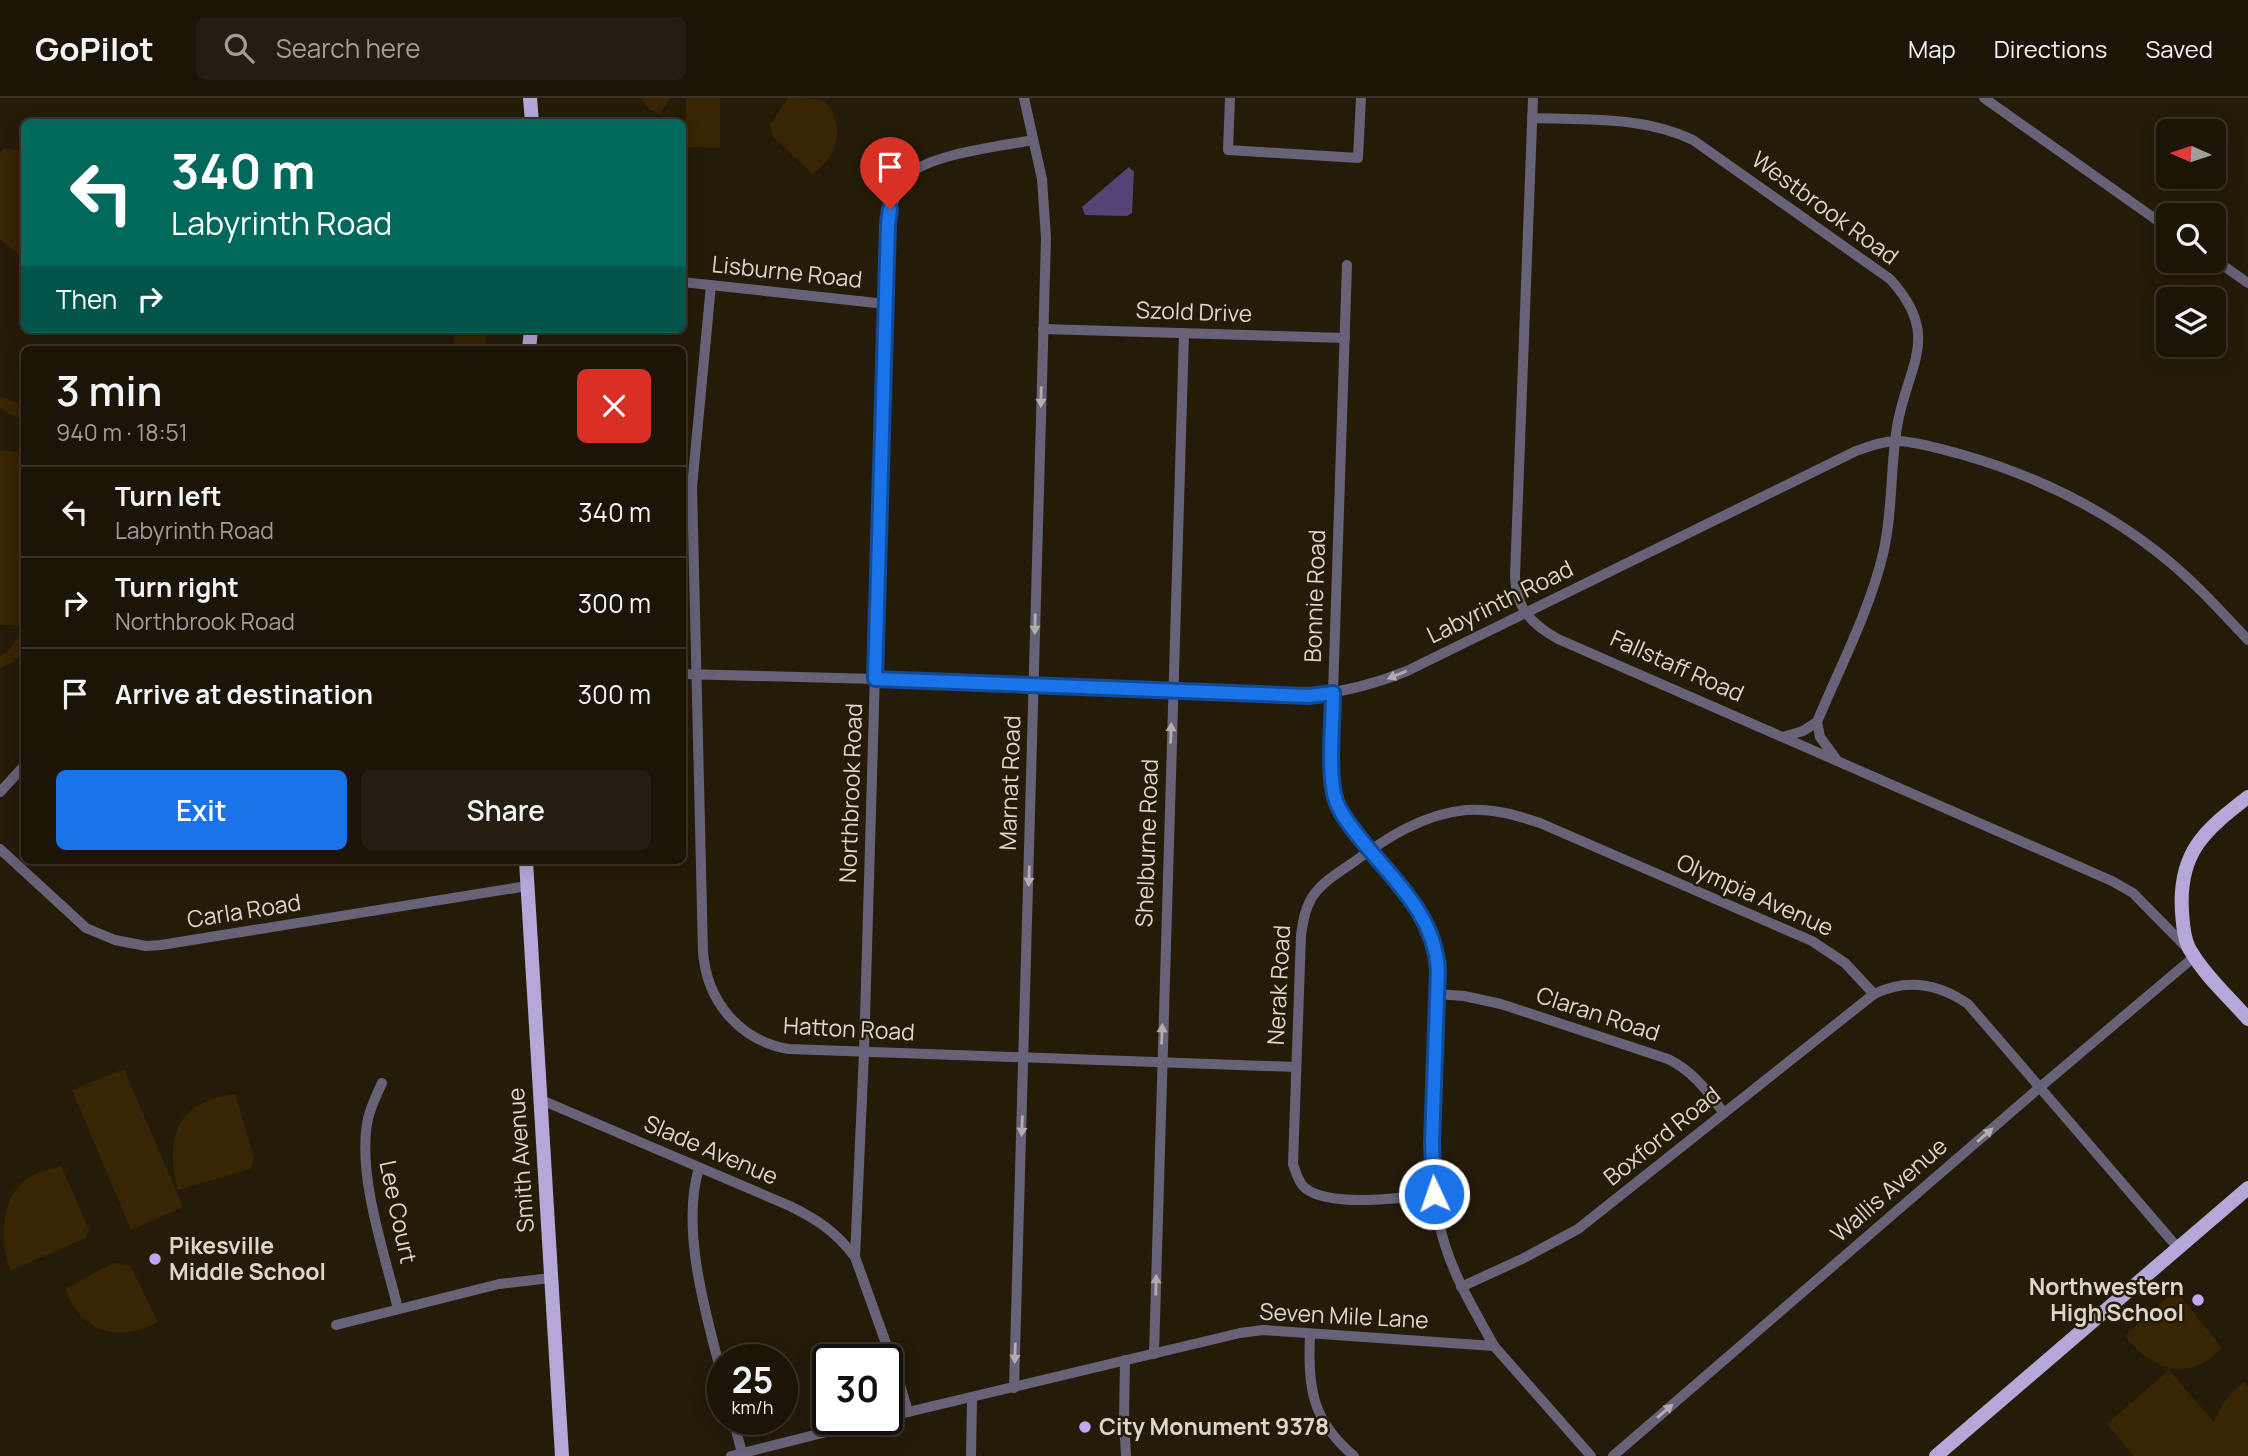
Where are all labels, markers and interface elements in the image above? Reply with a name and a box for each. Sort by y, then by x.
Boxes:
search box [196,17,686,80]
text: GoPilot [35,26,154,71]
icon: search [220,29,258,67]
text: Search here [276,30,420,66]
text: Map [1908,32,1956,65]
text: Directions [1994,32,2107,65]
text: Saved [2145,32,2213,65]
north arrow [2156,119,2226,189]
map controls [2156,119,2226,357]
text: 340 m [171,137,315,204]
pin [860,137,920,209]
street label: Westbrook Road [1746,143,1905,271]
icon: left [56,147,147,238]
icon: arrive [871,148,909,186]
text: Labyrinth Road [171,201,392,245]
button: search [2156,203,2226,273]
street label: Lisburne Road [710,247,864,295]
icon: right [131,280,169,318]
text: Then [56,281,117,317]
button: layers [2156,287,2226,357]
street label: Szold Drive [1135,293,1253,329]
text: 3 min [56,361,162,419]
button: close [577,369,651,443]
one-way arrow [1035,386,1047,408]
text: 940 m · 18:51 [56,416,188,448]
text: Turn left [115,478,222,514]
icon: left [56,493,94,531]
text: 340 m [578,494,651,530]
text: Labyrinth Road [115,514,274,546]
street label: Bonnie Road [1296,529,1332,663]
street label: Labyrinth Road [1421,552,1578,650]
text: Turn right [115,569,239,605]
icon: right [56,584,94,622]
text: 300 m [578,585,651,621]
text: Northbrook Road [115,605,295,637]
one-way arrow [1030,614,1041,636]
street label: Fallstaff Road [1606,621,1749,709]
one-way arrow [1386,669,1407,680]
icon: arrive [56,675,94,713]
text: Arrive at destination [115,676,373,712]
text: 300 m [578,676,651,712]
street label: Northbrook Road [831,703,869,883]
street label: Marnat Road [991,715,1027,851]
one-way arrow [1165,721,1177,743]
street label: Shelburne Road [1127,758,1165,928]
button: Exit [56,770,347,850]
button: Share [361,770,651,850]
street label: Olympia Avenue [1672,845,1839,943]
one-way arrow [1023,866,1034,888]
street label: Carla Road [185,885,303,935]
street label: Nerak Road [1259,924,1297,1046]
street label: Claran Road [1533,978,1664,1048]
street label: Hatton Road [782,1009,916,1047]
one-way arrow [1157,1022,1168,1044]
street label: Boxford Road [1596,1078,1727,1192]
street label: Smith Avenue [499,1086,541,1234]
street label: Slade Avenue [639,1106,783,1192]
one-way arrow [1016,1115,1027,1137]
one-way arrow [1976,1127,1994,1143]
street label: Wallis Avenue [1823,1130,1953,1249]
street label: Lee Court [372,1157,425,1266]
position arrow [1397,1157,1471,1231]
place label: Pikesville Middle School [169,1229,326,1287]
marker: Pikesville Middle School [147,1251,163,1267]
place label: Northwestern High School [2029,1270,2184,1328]
one-way arrow [1150,1274,1161,1296]
marker: Northwestern High School [2190,1292,2206,1308]
street label: Seven Mile Lane [1259,1295,1429,1335]
one-way arrow [1009,1342,1020,1364]
speed limit sign: 30 [812,1344,903,1435]
text: 25 [732,1356,773,1404]
text: km/h [732,1395,773,1419]
one-way arrow [1656,1404,1673,1419]
place label: City Monument 9378 [1099,1410,1329,1442]
marker: City Monument 9378 [1077,1419,1093,1435]

